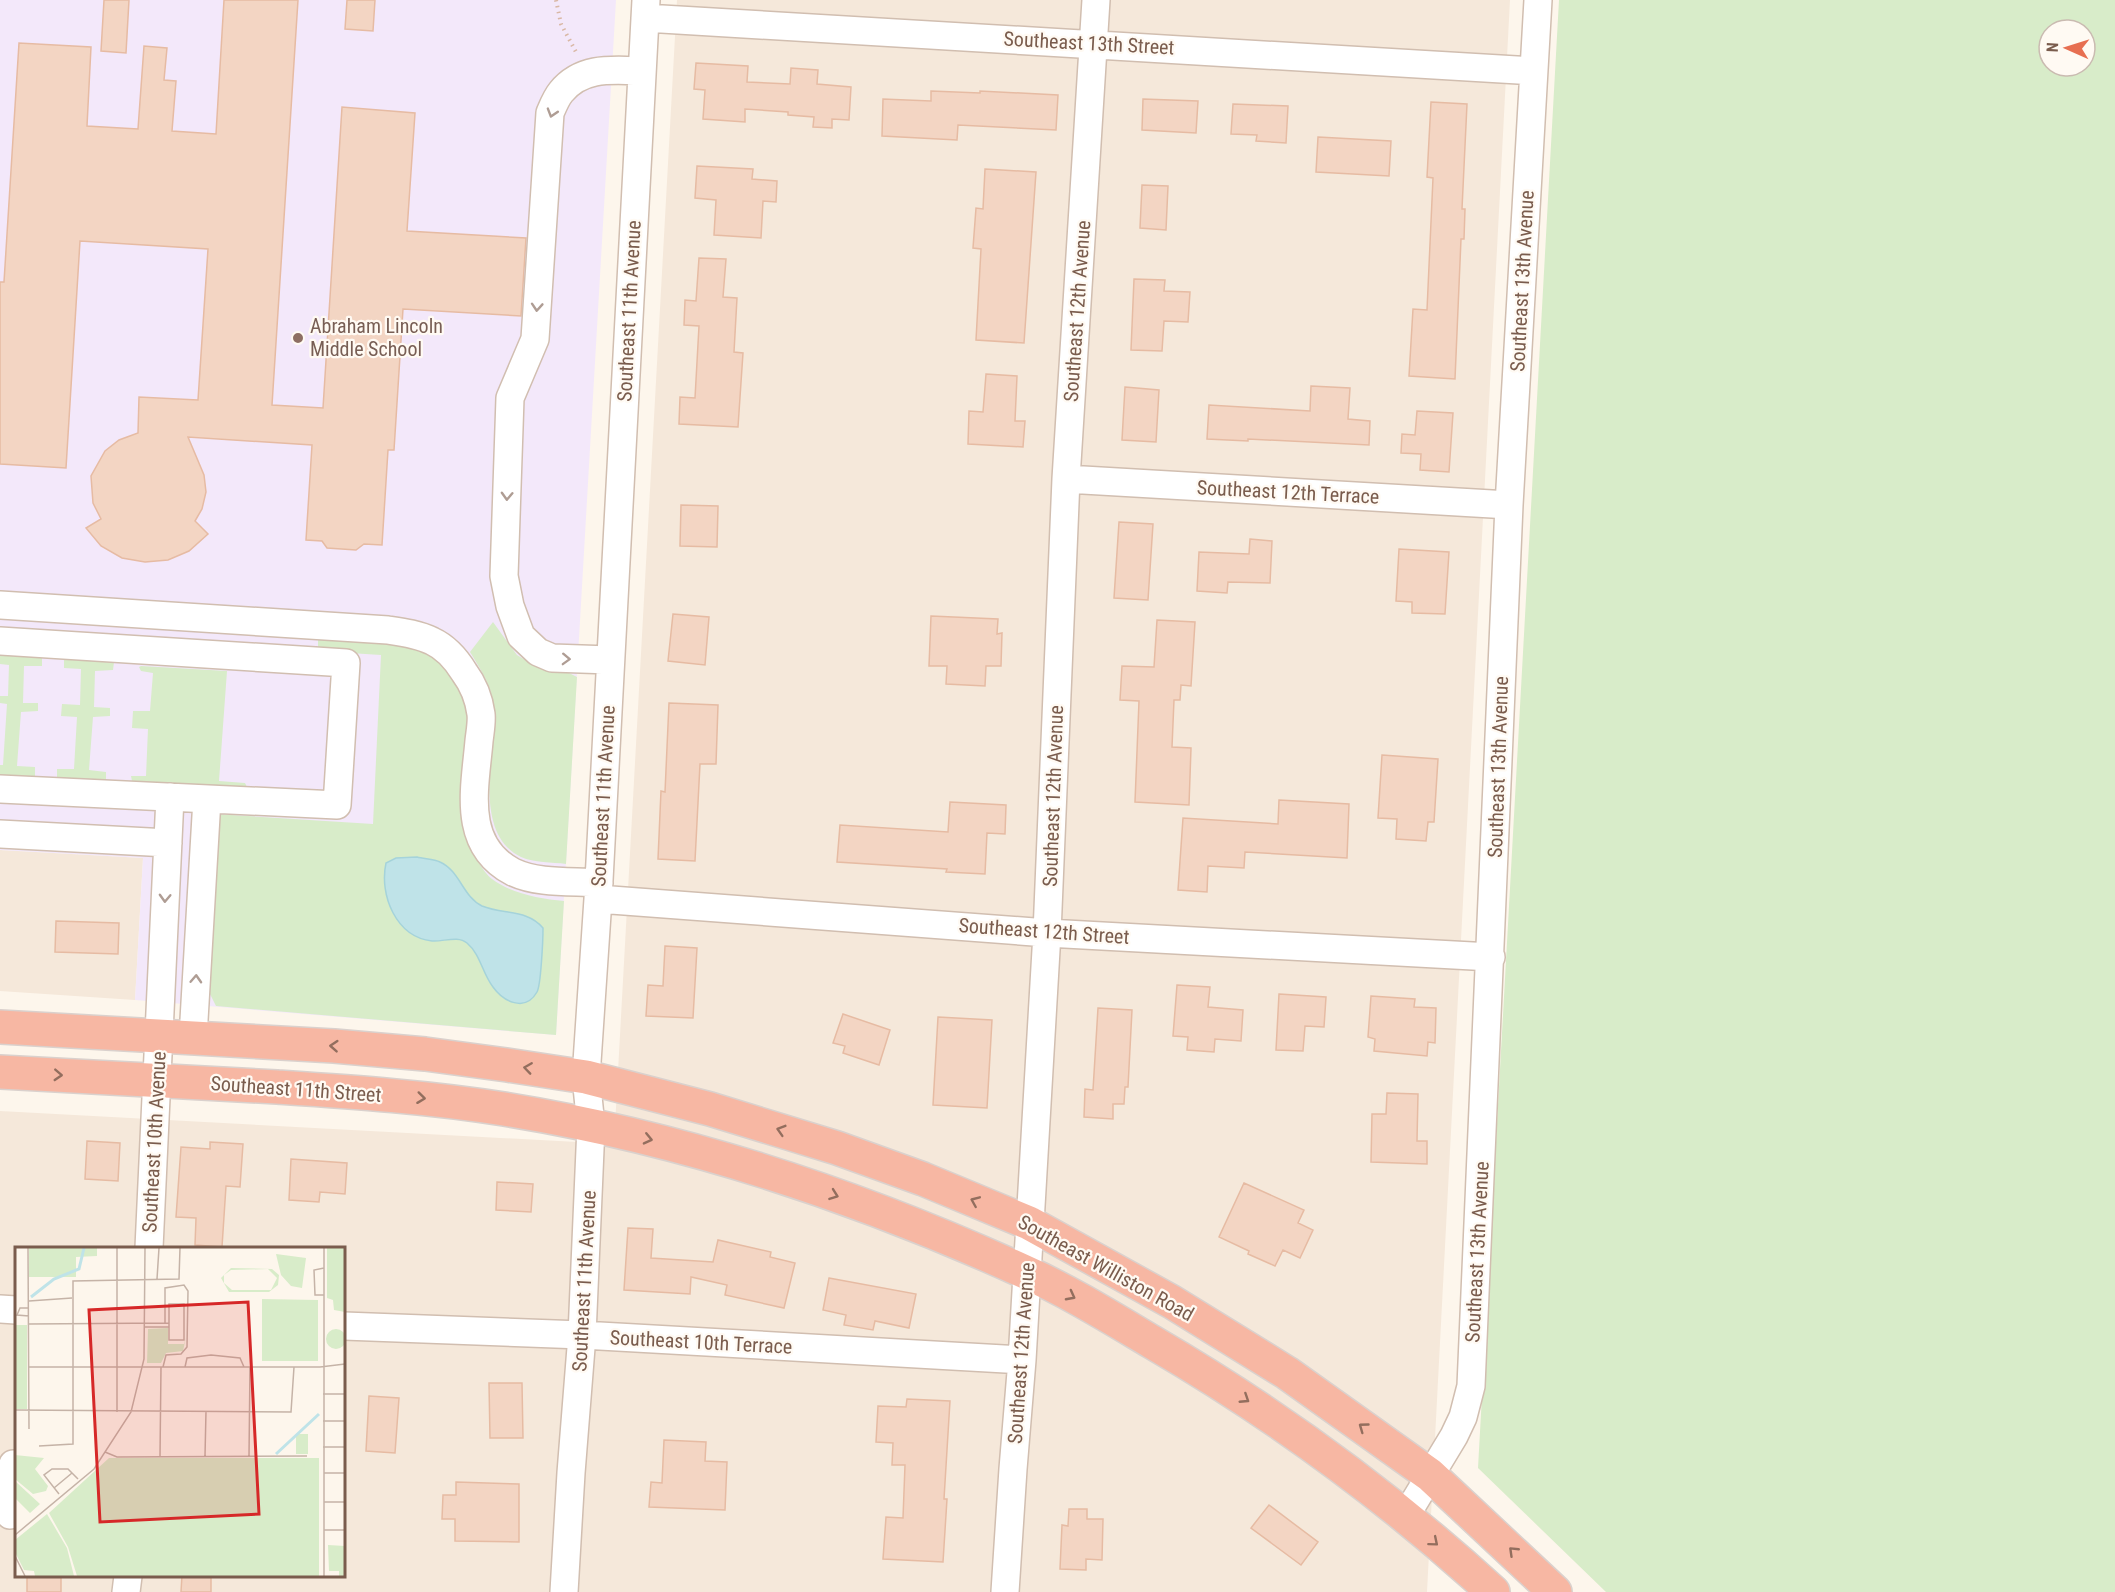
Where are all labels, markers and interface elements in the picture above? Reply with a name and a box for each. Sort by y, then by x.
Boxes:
north arrow [2037,18,2097,78]
street label: Southeast 13th Street [1003,27,1175,59]
text: N [2043,42,2062,53]
one-way arrow [547,107,559,118]
street label: Southeast 13th Avenue [1505,190,1539,372]
street label: Southeast 11th Avenue [612,220,646,402]
street label: Southeast 12th Avenue [1059,220,1095,402]
one-way arrow [531,302,544,311]
place label: Abraham Lincoln Middle School [310,314,443,361]
marker: Abraham Lincoln Middle School [291,331,305,345]
street label: Southeast 12th Terrace [1196,475,1380,509]
one-way arrow [500,492,513,501]
one-way arrow [562,652,571,665]
street label: Southeast 13th Avenue [1483,676,1513,858]
street label: Southeast 11th Avenue [586,705,620,887]
street label: Southeast 12th Avenue [1038,705,1068,887]
one-way arrow [159,893,172,902]
street label: Southeast 12th Street [958,913,1130,949]
one-way arrow [190,975,203,984]
one-way arrow [330,1040,339,1053]
street label: Southeast 10th Avenue [137,1051,171,1233]
one-way arrow [523,1063,532,1075]
one-way arrow [54,1068,63,1081]
street label: Southeast 11th Street [210,1071,382,1107]
one-way arrow [416,1092,425,1104]
one-way arrow [776,1125,787,1137]
one-way arrow [642,1132,652,1145]
street label: Southeast 13th Avenue [1460,1161,1494,1343]
one-way arrow [829,1187,839,1200]
street label: Southeast 11th Avenue [567,1190,601,1372]
one-way arrow [970,1196,981,1208]
street label: Southeast Williston Road [1014,1210,1198,1326]
inset map [15,1247,345,1577]
street label: Southeast 12th Avenue [1003,1262,1039,1444]
one-way arrow [1065,1289,1076,1300]
street label: Southeast 10th Terrace [609,1325,793,1359]
one-way arrow [1238,1392,1249,1403]
one-way arrow [1359,1423,1370,1434]
one-way arrow [1427,1534,1438,1545]
one-way arrow [1509,1548,1520,1559]

